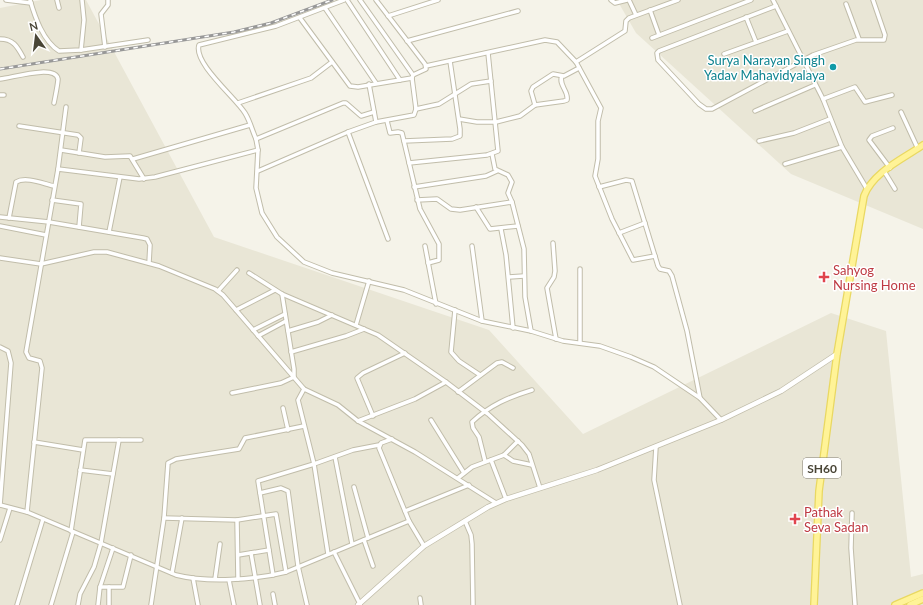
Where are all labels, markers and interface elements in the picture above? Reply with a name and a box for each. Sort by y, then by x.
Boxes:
north arrow [16,16,56,56]
text: N [28,18,39,33]
place label: Surya Narayan Singh Yadav Mahavidyalaya [704,52,825,83]
marker: Surya Narayan Singh Yadav Mahavidyalaya [828,62,838,72]
place label: Sahyog Nursing Home [833,262,916,293]
marker: Sahyog Nursing Home [818,271,830,283]
road number: SH60 [803,458,841,478]
place label: Pathak Seva Sadan [804,504,869,535]
marker: Pathak Seva Sadan [789,513,801,525]

